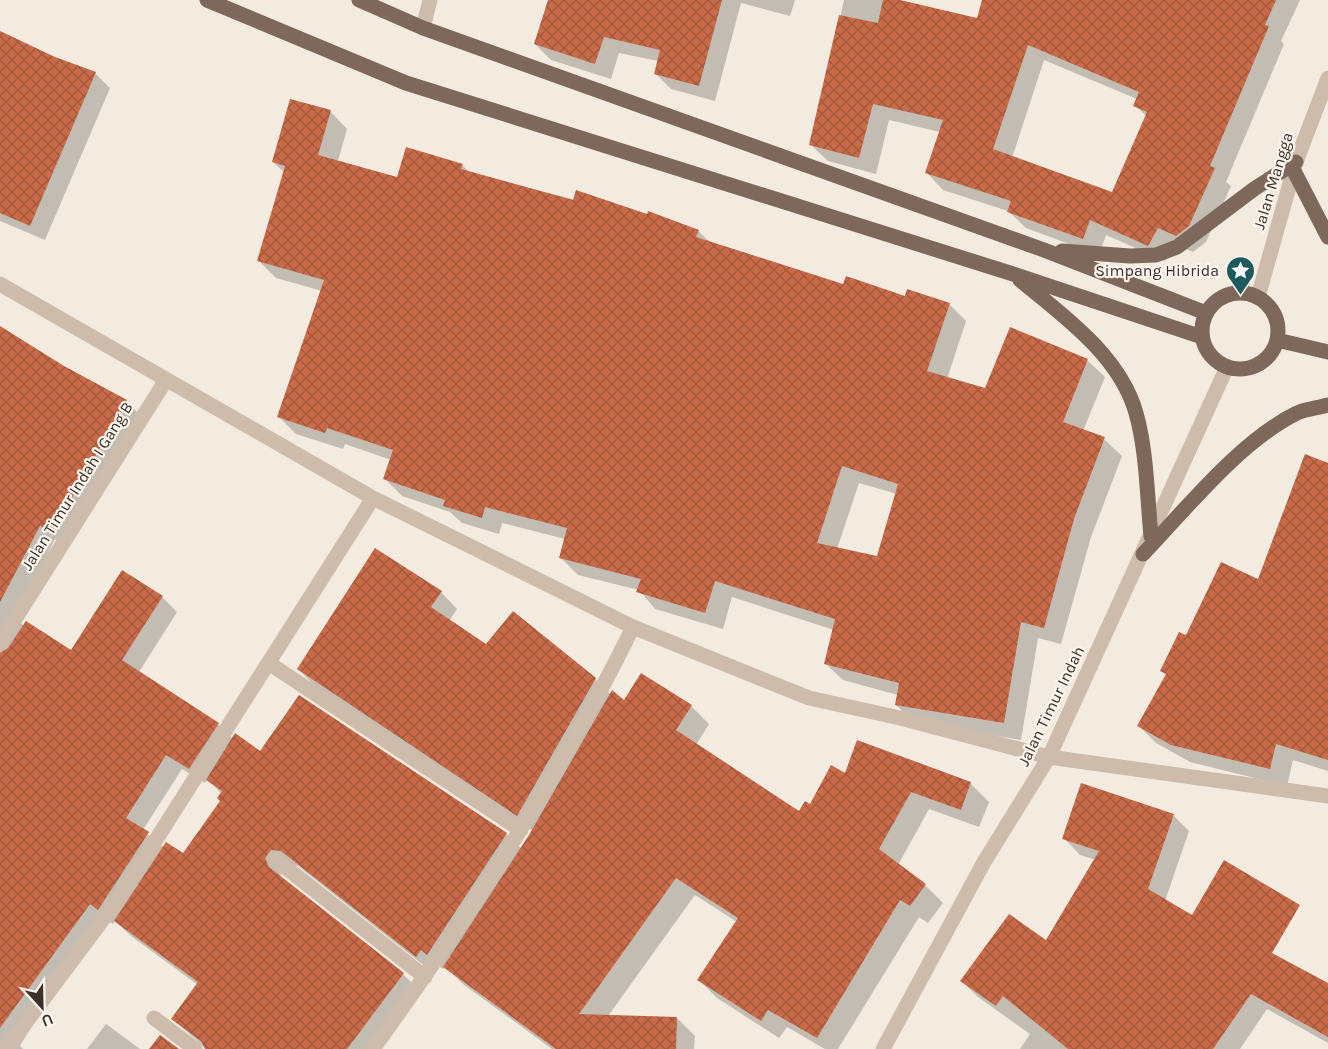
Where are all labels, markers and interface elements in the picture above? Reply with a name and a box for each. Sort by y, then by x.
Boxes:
street label: Jalan Mangga [1249,130,1297,232]
place icon: Simpang Hibrida [1224,254,1256,296]
place label: Simpang Hibrida [1095,261,1219,280]
street label: Jalan Timur Indah I Gang B [17,398,137,574]
street label: Jalan Timur Indah [1014,643,1088,769]
north arrow [12,977,72,1037]
text: U [39,1010,56,1031]

